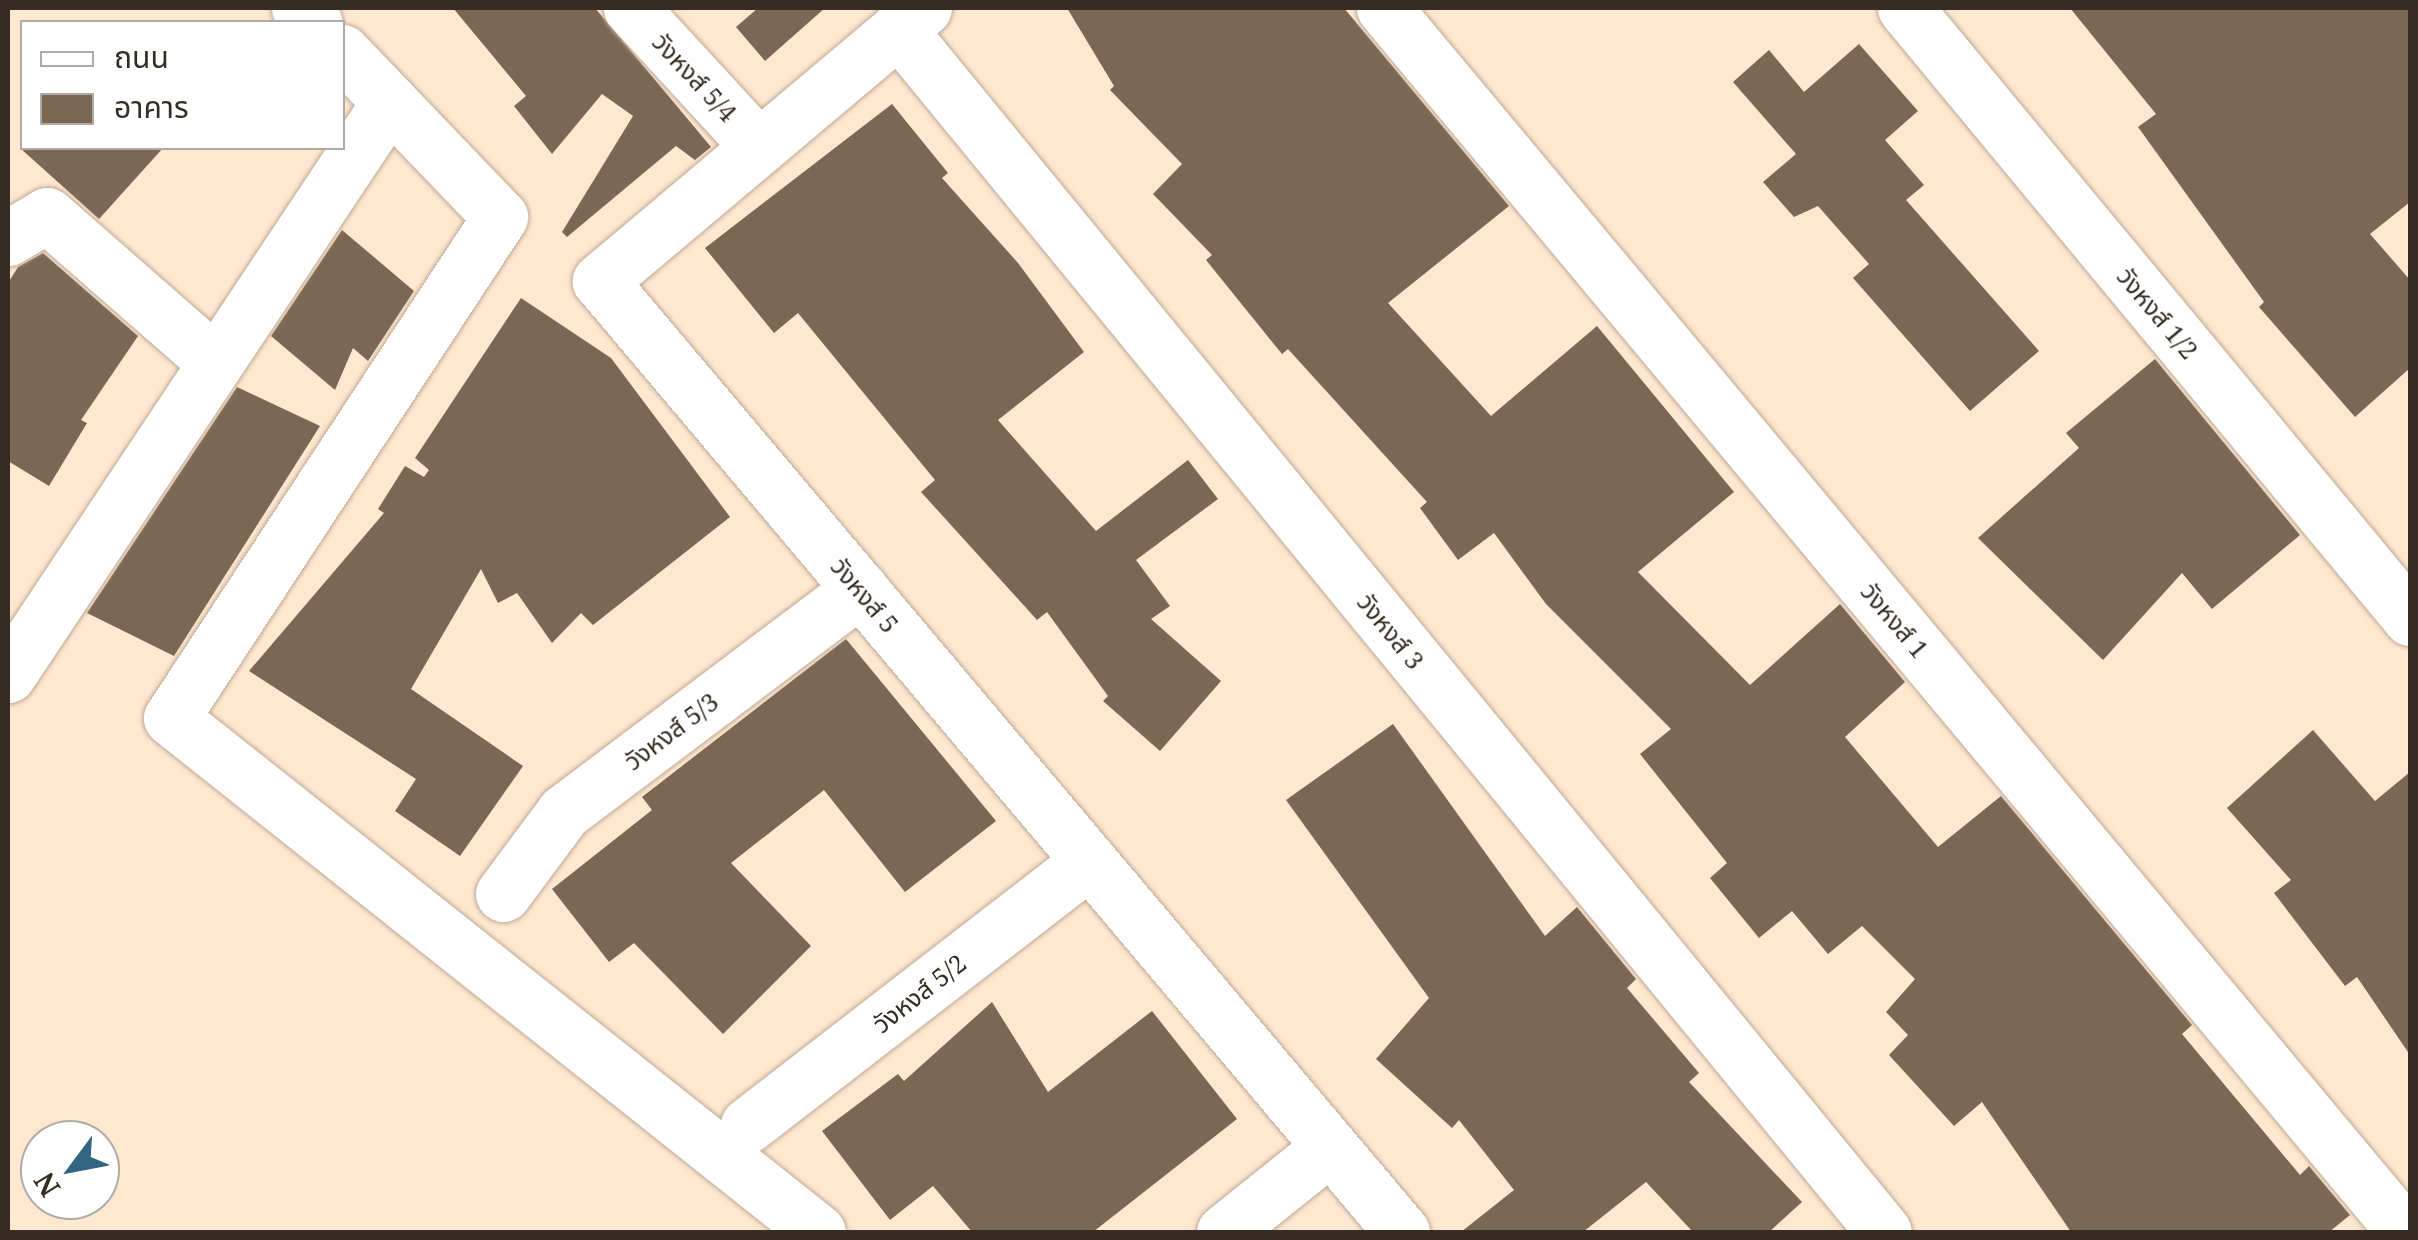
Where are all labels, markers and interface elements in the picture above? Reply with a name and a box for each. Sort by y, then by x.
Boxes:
legend [20,20,345,150]
street label: วังหงส์ 5/4 [647,27,743,127]
text: ถนน [114,36,169,77]
text: อาคาร [114,86,189,127]
street label: วังหงส์ 1/2 [2111,261,2205,365]
street label: วังหงส์ 5 [825,551,905,639]
street label: วังหงส์ 1 [1855,576,1935,664]
street label: วังหงส์ 3 [1351,587,1431,675]
street label: วังหงส์ 5/3 [618,686,724,776]
street label: วังหงส์ 5/2 [867,947,971,1039]
north arrow [20,1120,120,1220]
text: N [24,1165,68,1204]

